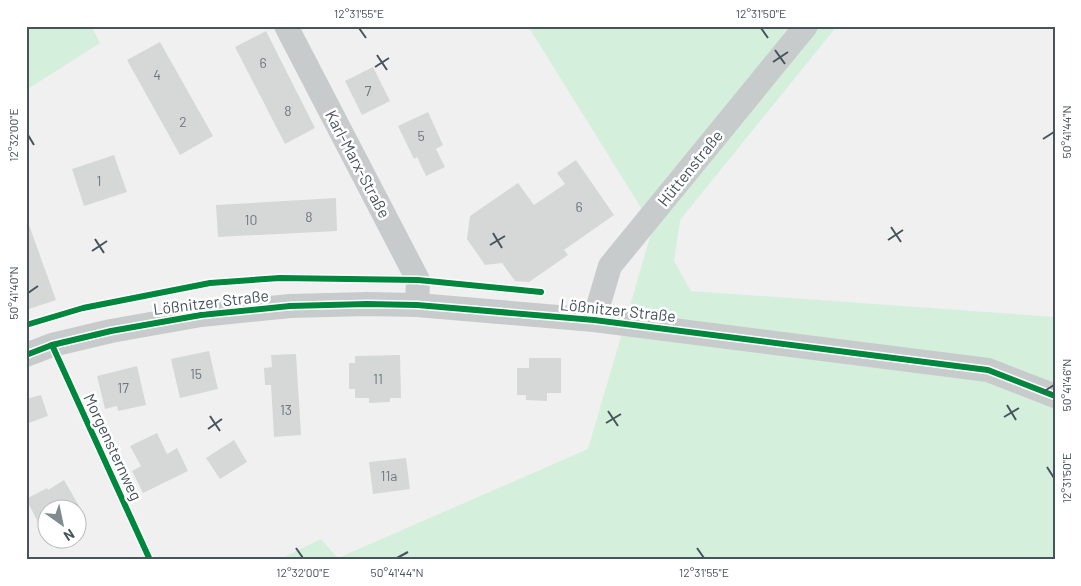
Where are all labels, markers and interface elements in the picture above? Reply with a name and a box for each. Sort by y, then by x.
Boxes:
text: 12°31'55"E [334,6,384,20]
text: 12°31'50"E [736,6,786,20]
house number: 6 [259,54,267,71]
house number: 4 [153,66,161,83]
house number: 7 [365,82,372,99]
house number: 8 [284,102,292,119]
text: 50°41'44"N [1059,105,1073,159]
street label: Karl-Marx-Straße [322,107,395,221]
text: 12°32'00"E [6,108,20,162]
house number: 2 [179,113,187,130]
street label: Hüttenstraße [653,126,726,210]
house number: 5 [417,127,425,144]
house number: 1 [97,172,101,189]
house number: 6 [575,198,583,215]
house number: 8 [305,208,313,225]
house number: 10 [245,211,257,228]
text: 50°41'40"N [6,266,20,320]
street label: Lößnitzer Straße [152,285,270,318]
street label: Lößnitzer Straße [559,294,677,325]
text: 50°41'46"N [1059,359,1073,411]
house number: 15 [190,365,202,382]
house number: 11 [373,370,383,387]
house number: 17 [117,379,129,396]
street label: Morgensternweg [80,390,147,503]
house number: 13 [280,401,292,418]
text: 12°31'50"E [1059,453,1073,503]
house number: 11a [381,467,398,484]
north arrow [38,498,88,548]
text: N [61,526,78,545]
text: 12°32'00"E [276,565,330,579]
text: 50°41'44"N [370,565,424,579]
text: 12°31'55"E [679,565,729,579]

